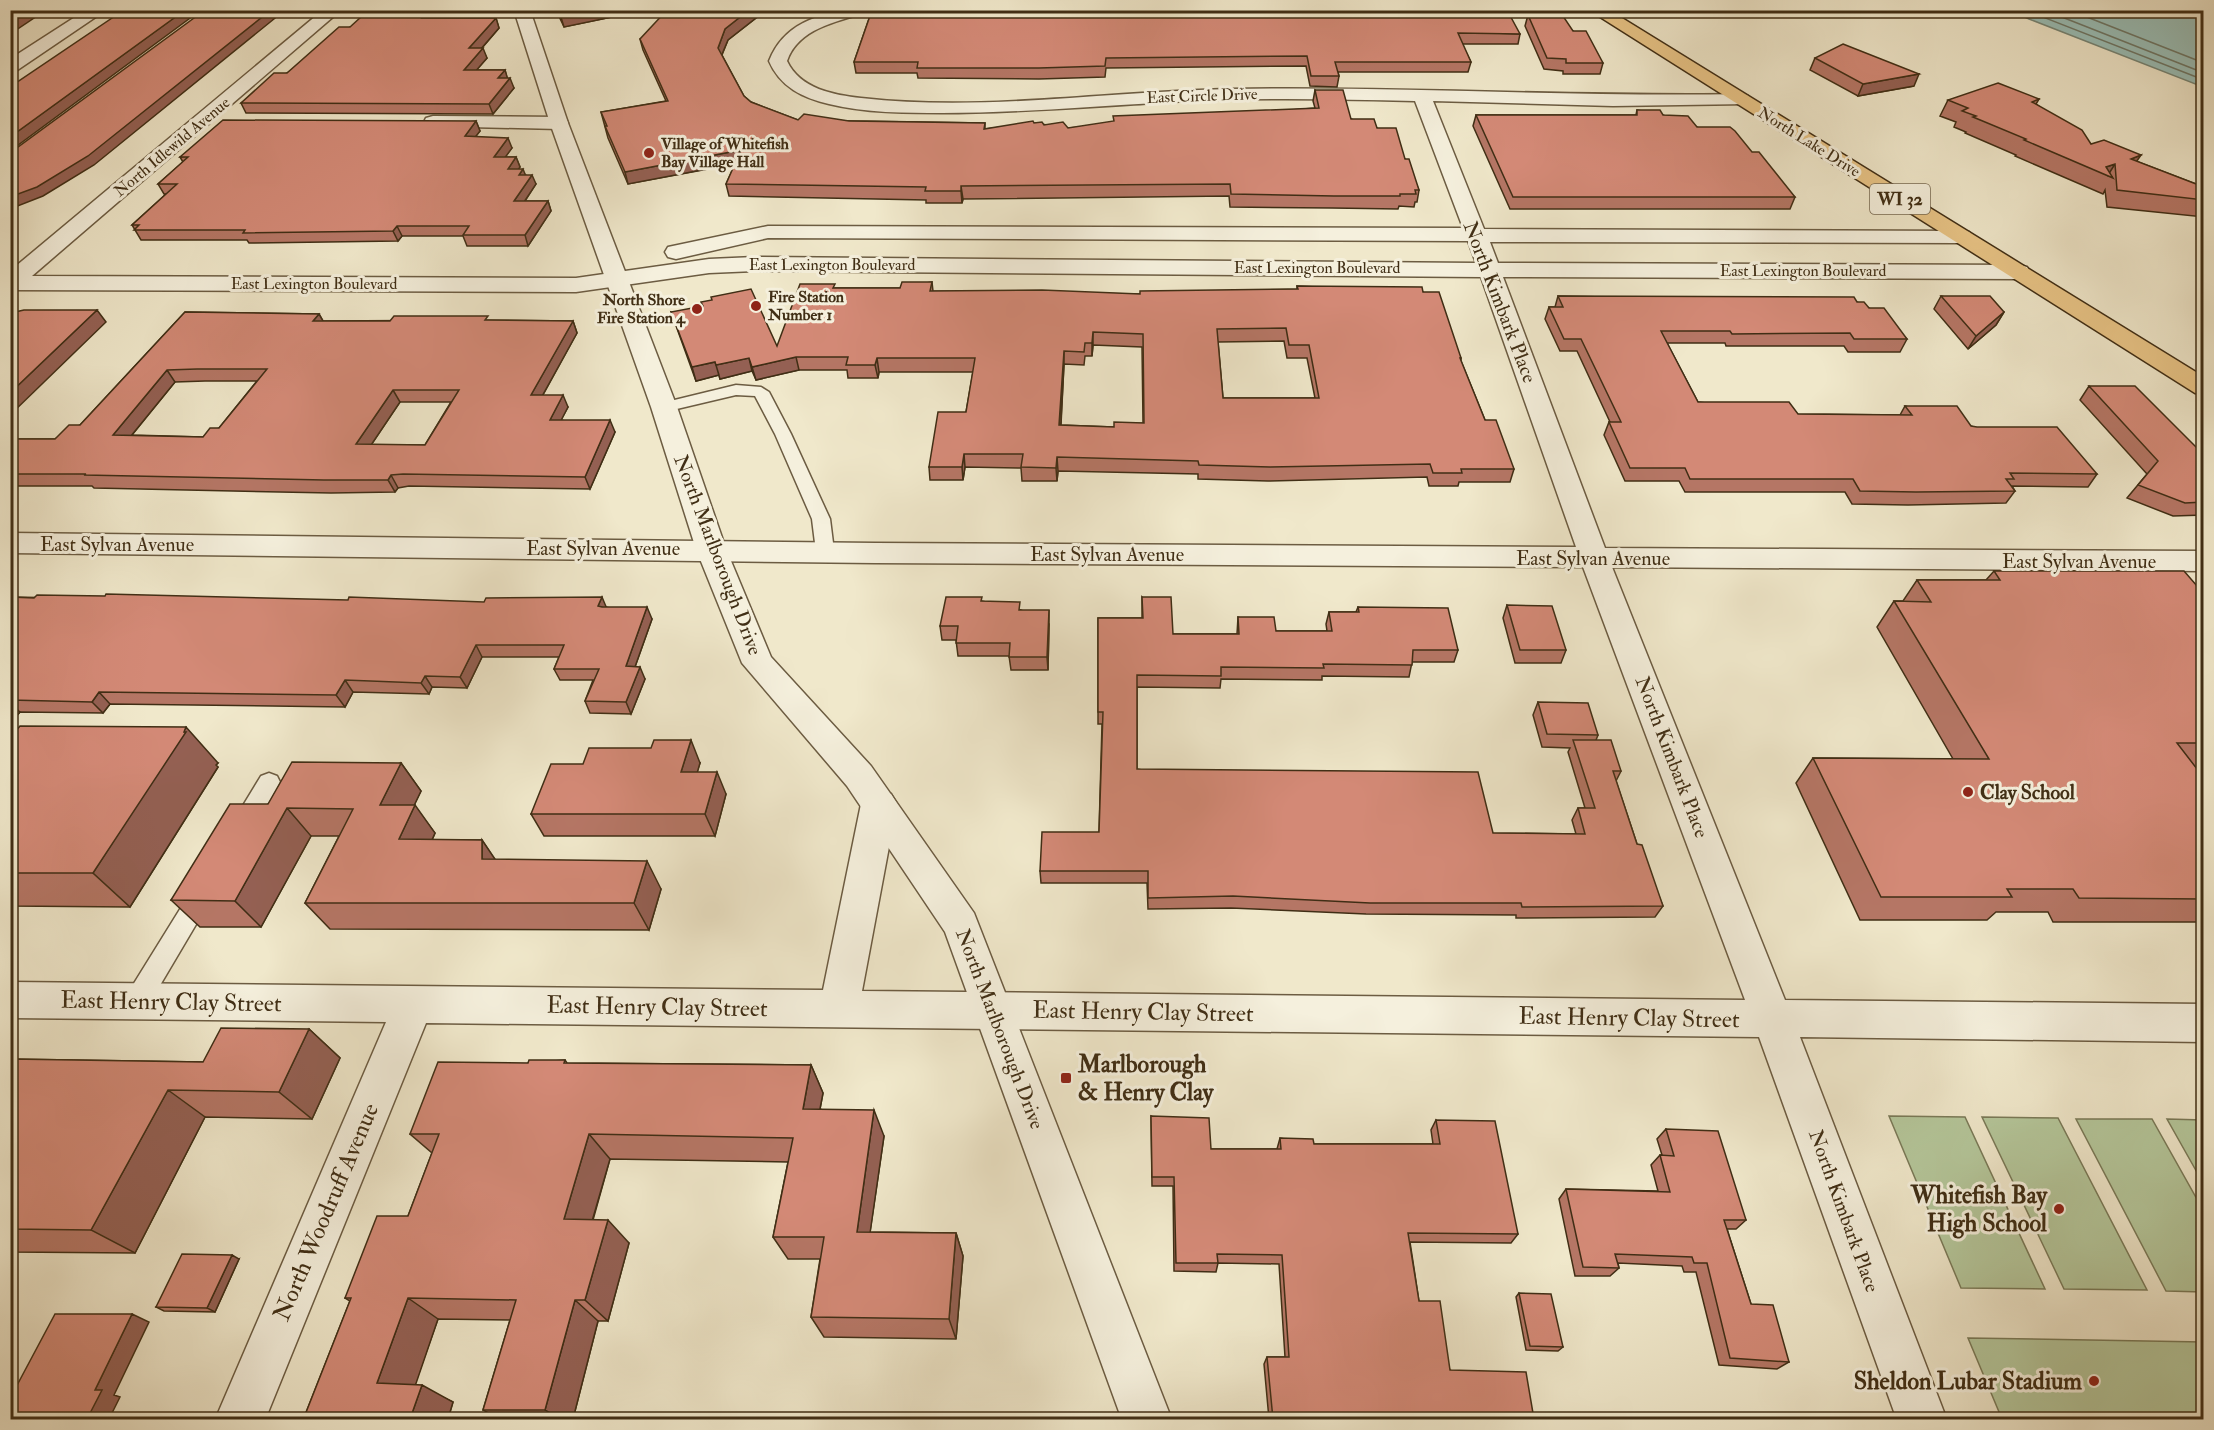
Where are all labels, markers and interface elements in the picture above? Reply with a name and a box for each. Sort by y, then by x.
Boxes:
street label: East Circle Drive [1146,84,1258,108]
street label: North Idlewild Avenue [110,92,234,201]
street label: North Lake Drive [1754,103,1864,182]
place label: Village of Whitefish Bay Village Hall [660,134,790,173]
marker: Village of Whitefish Bay Village Hall [642,146,656,160]
road number: WI 32 [1870,184,1930,214]
street label: North Kimbark Place [1458,218,1542,386]
street label: East Lexington Boulevard [749,255,915,275]
street label: East Lexington Boulevard [1234,258,1400,278]
street label: East Lexington Boulevard [1720,261,1886,281]
street label: East Lexington Boulevard [231,274,397,294]
place label: Fire Station Number 1 [767,287,845,325]
place label: North Shore Fire Station 4 [597,290,686,328]
marker: Fire Station Number 1 [749,299,763,313]
marker: North Shore Fire Station 4 [690,302,704,316]
street label: North Marlborough Drive [668,451,768,659]
street label: East Sylvan Avenue [40,532,194,557]
street label: East Sylvan Avenue [526,536,680,561]
street label: East Sylvan Avenue [1030,542,1184,567]
street label: East Sylvan Avenue [1516,546,1670,571]
street label: East Sylvan Avenue [2002,549,2156,574]
street label: North Kimbark Place [1630,673,1714,841]
place label: Clay School [1980,780,2076,806]
marker: Clay School [1961,785,1975,799]
street label: North Marlborough Drive [950,925,1050,1133]
street label: East Henry Clay Street [60,985,282,1019]
street label: East Henry Clay Street [546,990,768,1024]
street label: East Henry Clay Street [1032,995,1254,1029]
street label: East Henry Clay Street [1518,1001,1740,1035]
place label: Marlborough & Henry Clay [1077,1049,1215,1108]
marker: Marlborough & Henry Clay [1059,1071,1073,1085]
street label: North Woodruff Avenue [266,1098,386,1326]
street label: North Kimbark Place [1803,1126,1885,1296]
place label: Whitefish Bay High School [1910,1180,2048,1239]
marker: Whitefish Bay High School [2052,1202,2066,1216]
place label: Sheldon Lubar Stadium [1854,1366,2082,1397]
marker: Sheldon Lubar Stadium [2087,1374,2101,1388]

